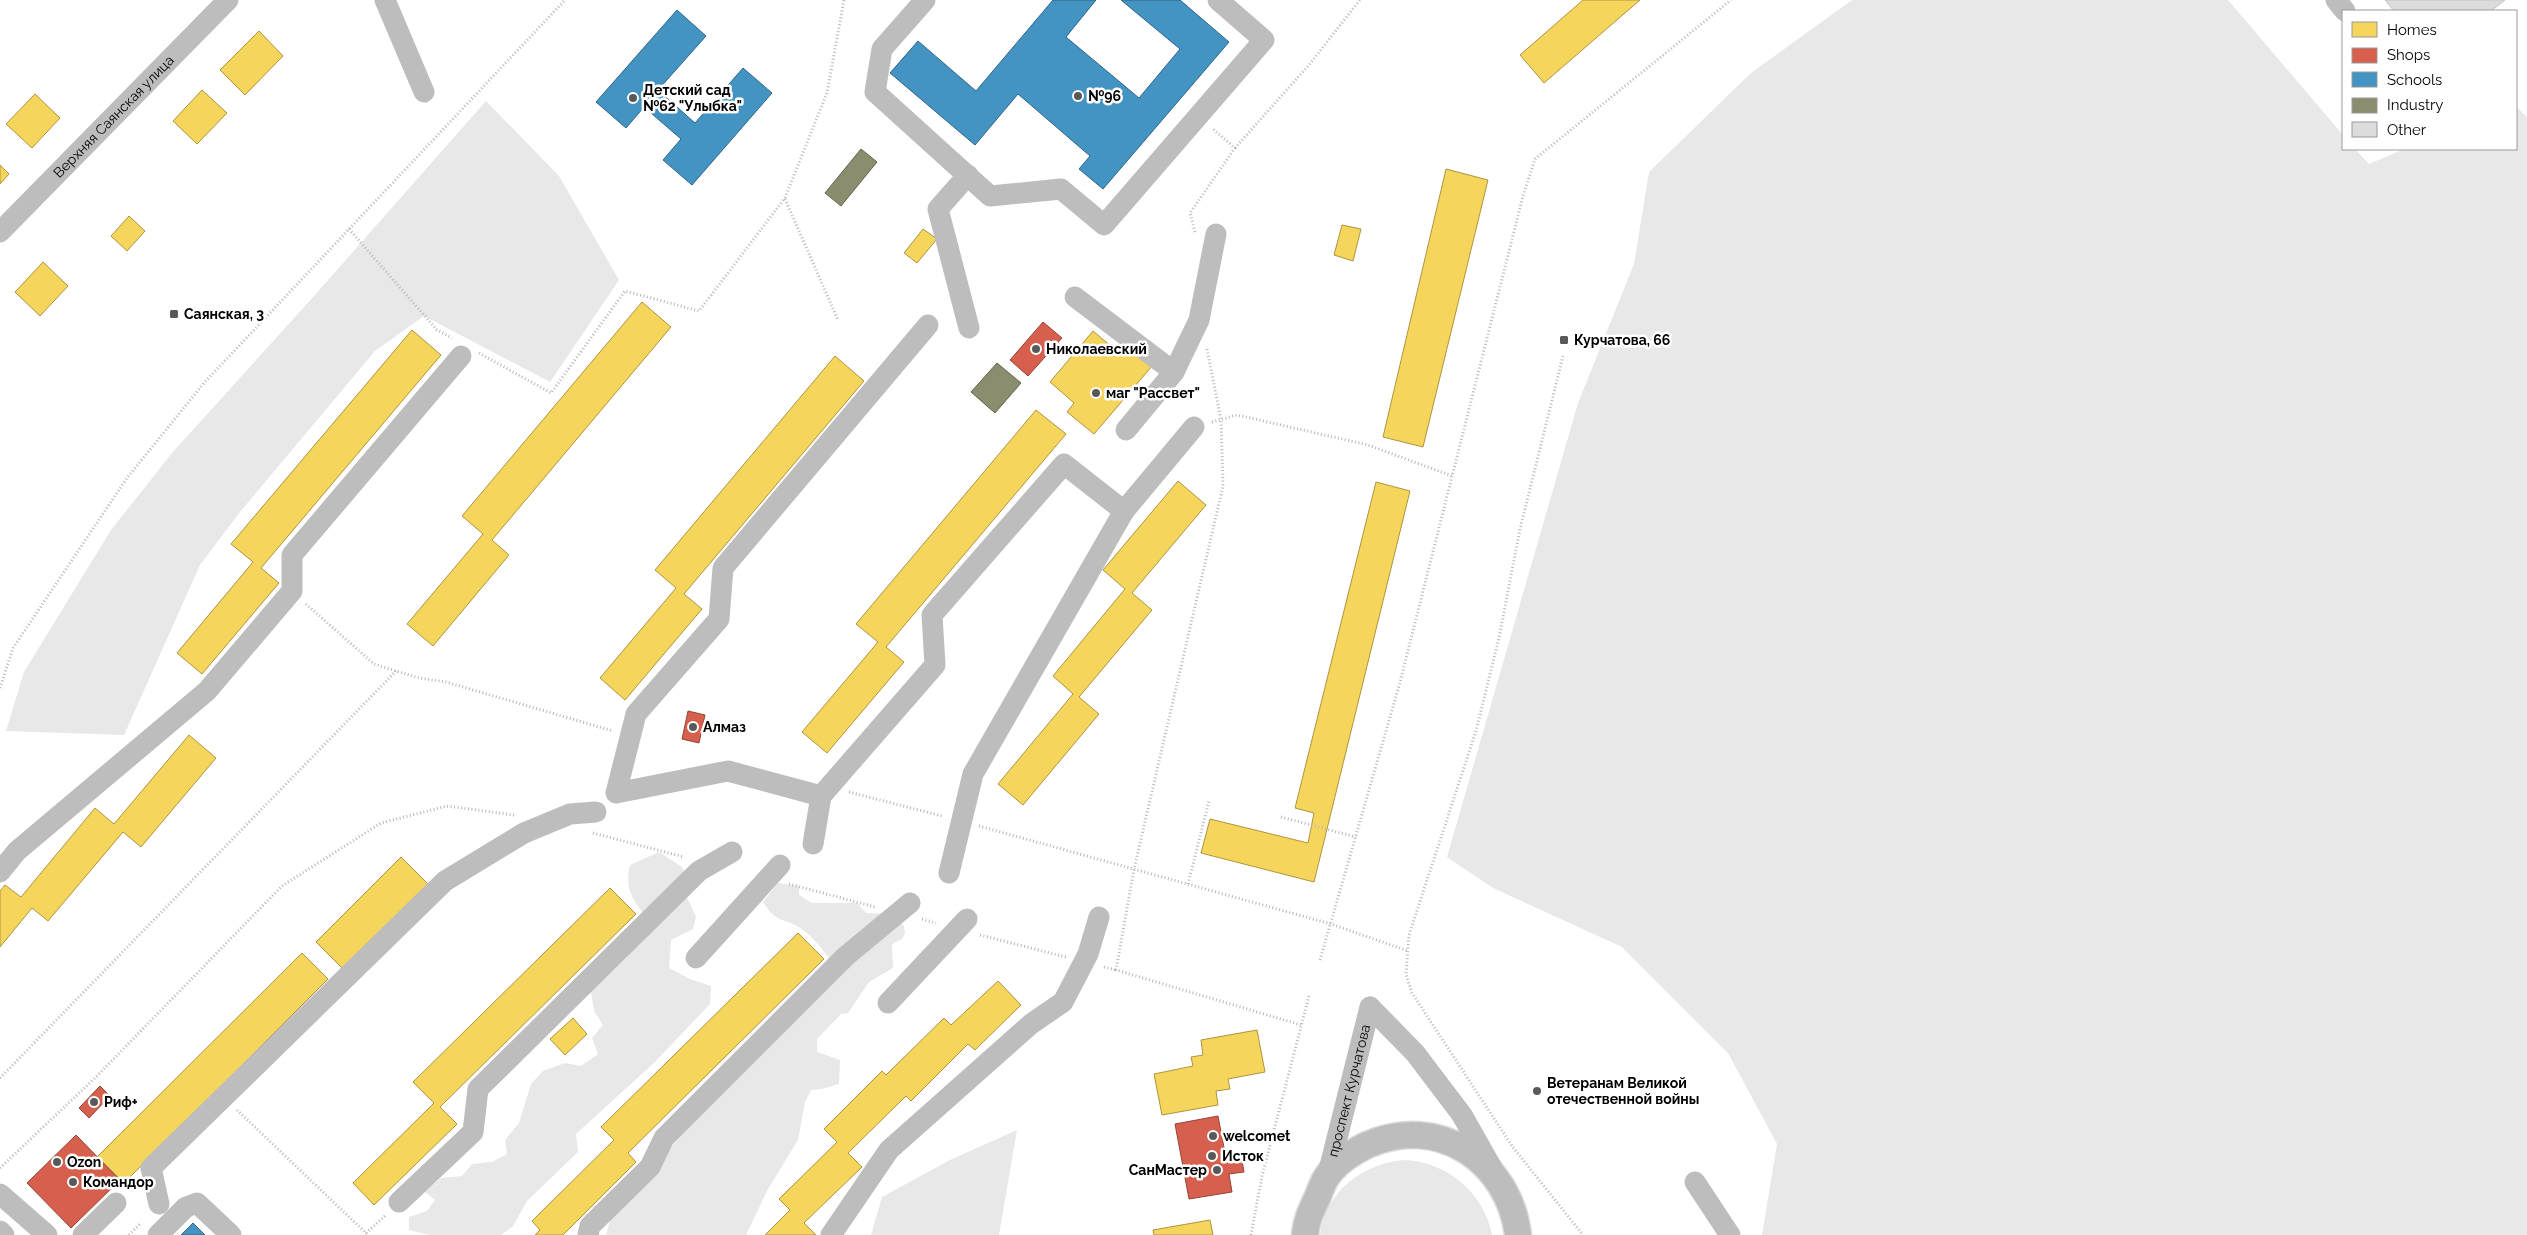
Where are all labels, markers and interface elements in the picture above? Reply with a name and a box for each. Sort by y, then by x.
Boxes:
legend [2342,10,2517,150]
text: Homes [2387,21,2437,39]
text: Shops [2387,46,2430,64]
street label: Верхняя Саянская улица [50,52,177,181]
text: Schools [2387,71,2442,89]
place label: Детский сад №62 "Улыбка" [643,82,742,114]
place label: №96 [1088,88,1121,104]
marker: №96 [1072,90,1084,102]
marker: Детский сад №62 "Улыбка" [627,92,639,104]
text: Industry [2387,96,2443,114]
text: Other [2387,121,2427,139]
place label: Саянская, 3 [184,306,264,322]
marker: Саянская, 3 [168,308,180,320]
place label: Курчатова, 66 [1574,332,1670,348]
marker: Курчатова, 66 [1558,334,1570,346]
place label: Николаевский [1046,341,1147,357]
marker: Николаевский [1030,343,1042,355]
place label: маг "Рассвет" [1106,385,1200,401]
marker: маг "Рассвет" [1090,387,1102,399]
place label: Алмаз [703,719,746,735]
marker: Алмаз [687,721,699,733]
street label: проспект Курчатова [1325,1023,1373,1158]
place label: Ветеранам Великой отечественной войны [1547,1075,1699,1107]
marker: Ветеранам Великой отечественной войны [1531,1085,1543,1097]
place label: Риф+ [104,1094,138,1110]
marker: Риф+ [88,1096,100,1108]
place label: welcomet [1223,1128,1291,1144]
marker: welcomet [1207,1130,1219,1142]
place label: Исток [1222,1148,1264,1164]
marker: Исток [1206,1150,1218,1162]
place label: Ozon [67,1154,101,1170]
marker: Ozon [51,1156,63,1168]
place label: СанМастер [1129,1162,1207,1178]
marker: СанМастер [1211,1164,1223,1176]
place label: Командор [83,1174,154,1190]
marker: Командор [67,1176,79,1188]

